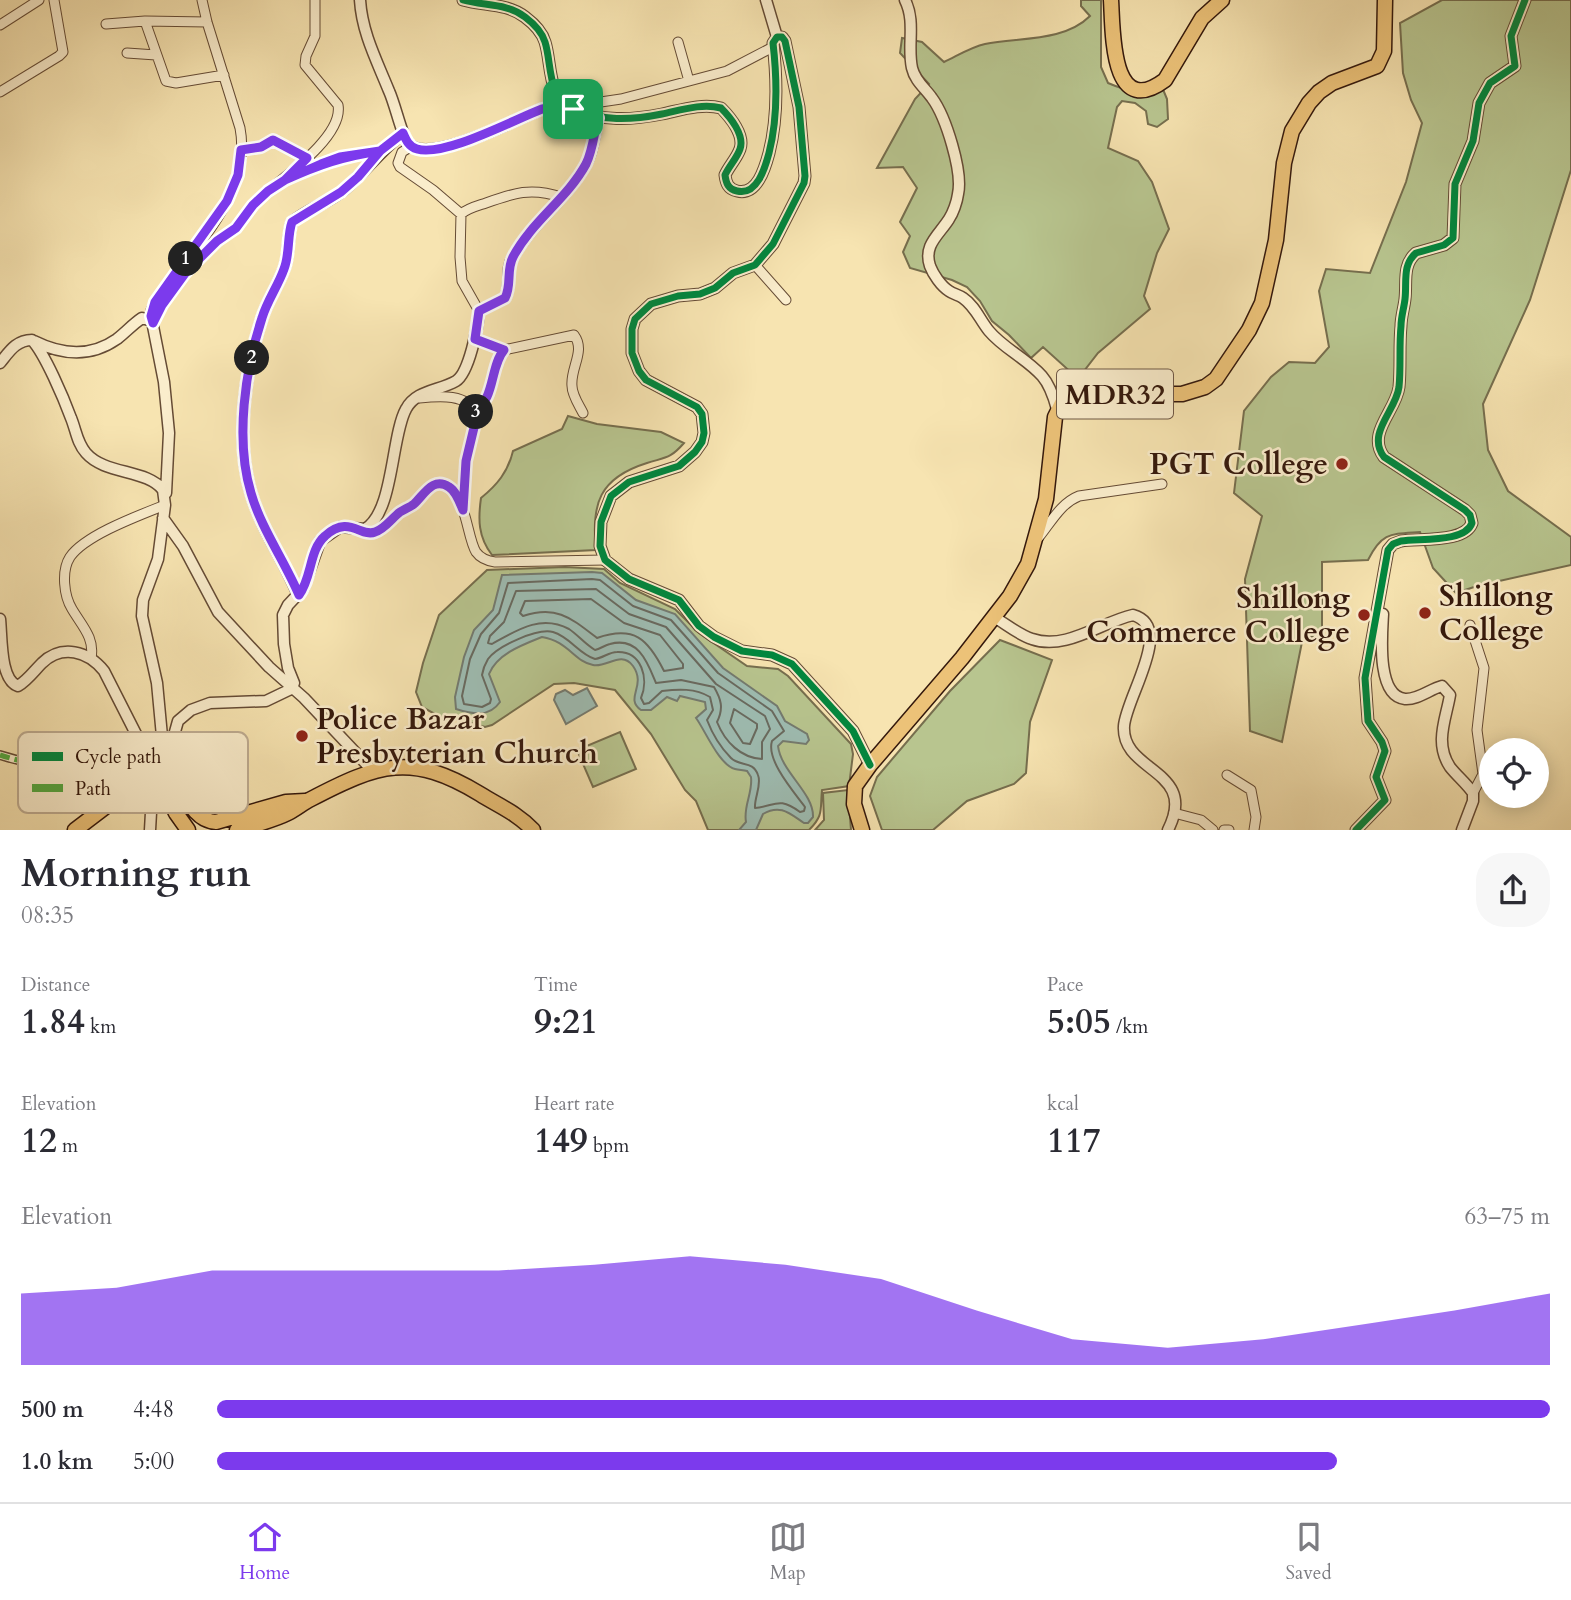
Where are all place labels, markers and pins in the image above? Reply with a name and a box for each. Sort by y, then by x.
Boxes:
pin [543,79,603,139]
pin: 1 [168,242,204,276]
pin: 2 [234,340,270,376]
pin: 3 [458,394,494,430]
place label: PGT College [1149,444,1328,485]
marker: PGT College [1334,456,1350,472]
place label: Shillong College [1439,576,1553,651]
place label: Shillong Commerce College [1086,578,1350,653]
marker: Shillong College [1417,605,1433,621]
marker: Shillong Commerce College [1356,607,1372,623]
place label: Police Bazar Presbyterian Church [316,699,598,774]
marker: Police Bazar Presbyterian Church [294,728,310,744]

